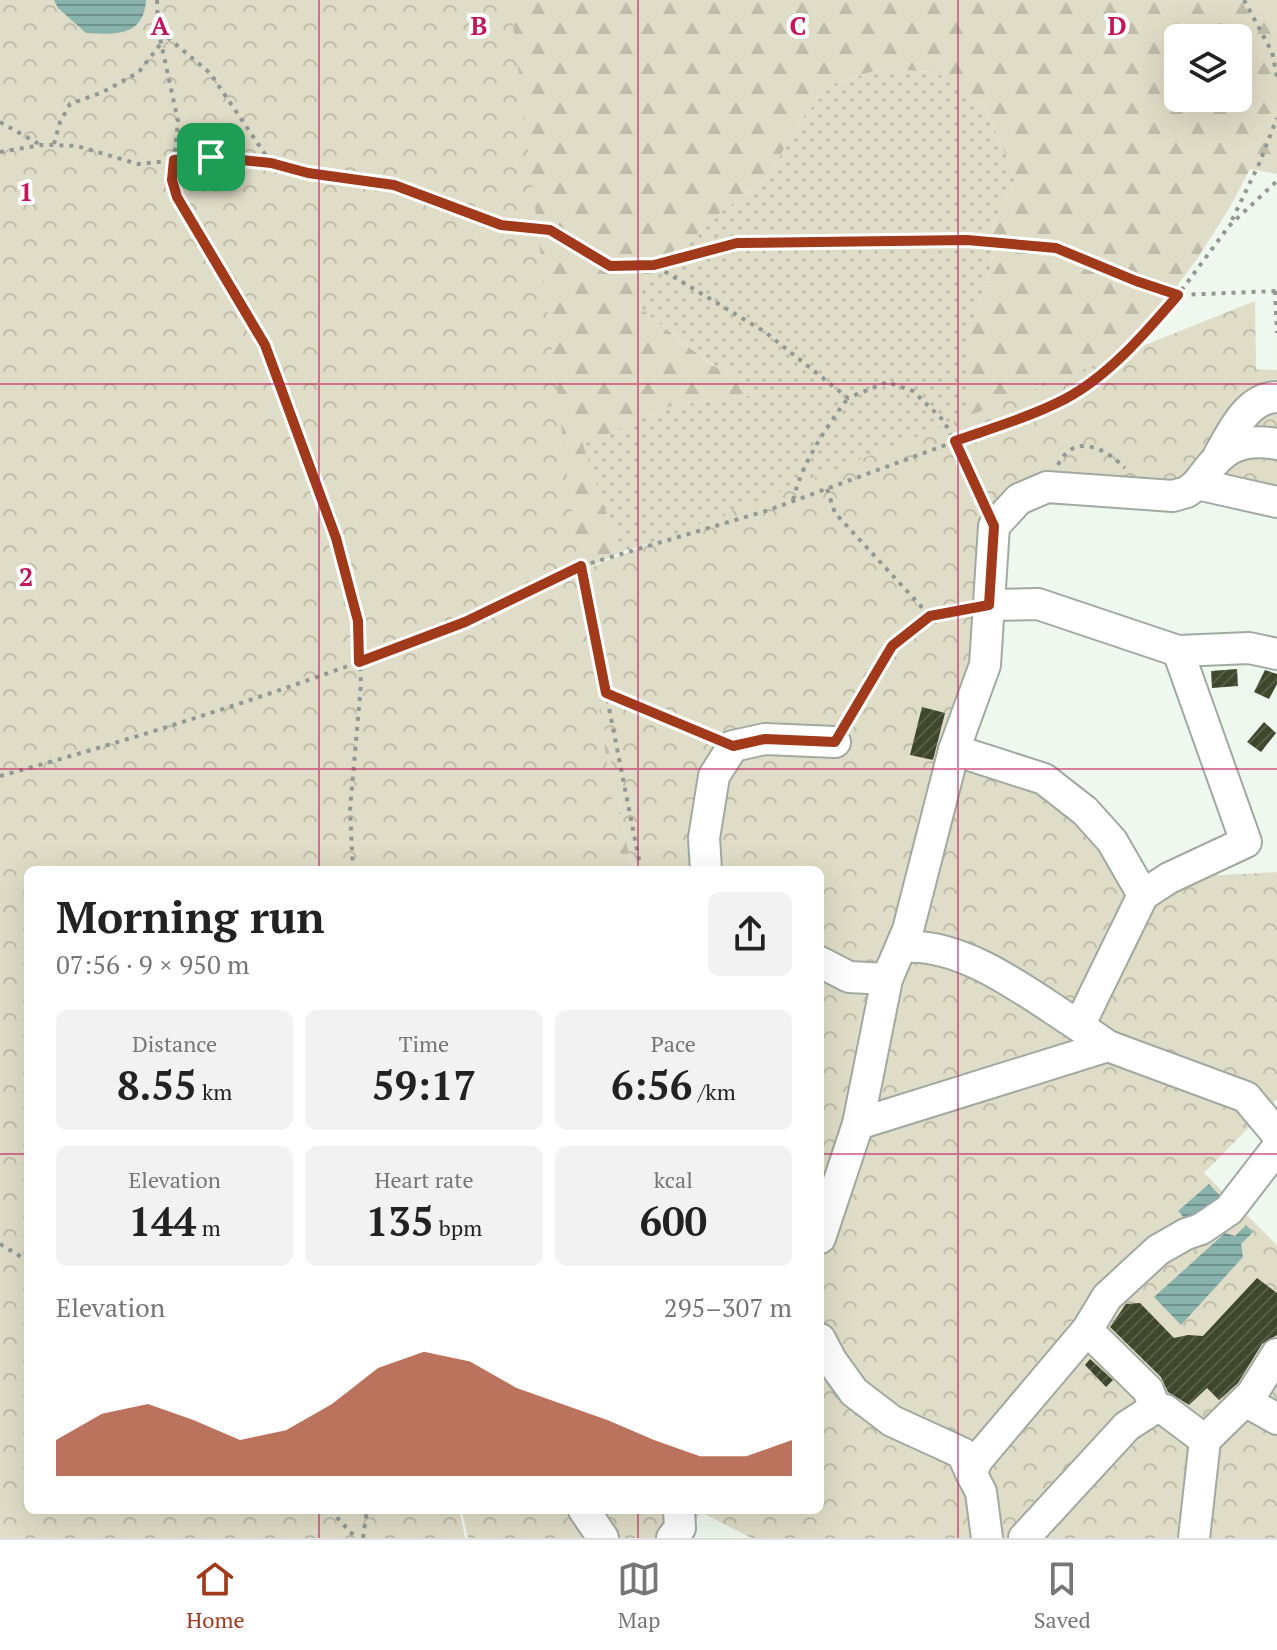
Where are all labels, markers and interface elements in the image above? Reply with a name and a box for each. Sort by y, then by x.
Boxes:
text: A [151,8,170,42]
text: B [471,8,487,42]
text: C [790,8,806,42]
text: D [1107,8,1127,42]
map controls [1164,24,1252,112]
button: layers [1164,24,1252,112]
pin [177,123,245,191]
icon: arrive [189,135,233,179]
text: 1 [19,174,33,208]
text: 2 [19,559,33,593]
text: Morning run [56,887,325,946]
button: share [708,892,792,976]
text: 07:56 · 9 × 950 m [56,947,250,981]
text: Distance [132,1029,217,1058]
text: Time [399,1029,449,1058]
text: Pace [651,1029,696,1058]
text: 8.55 [117,1058,197,1111]
text: 59:17 [372,1058,476,1111]
text: 6:56 [611,1058,692,1111]
text: km [197,1077,232,1106]
text: /km [692,1077,736,1106]
text: Elevation [128,1165,221,1194]
text: Heart rate [375,1165,473,1194]
text: kcal [654,1165,693,1194]
text: 144 [129,1194,196,1247]
text: 135 [366,1194,434,1247]
text: 600 [639,1194,707,1247]
text: m [196,1213,221,1242]
text: bpm [434,1213,482,1242]
text: Elevation [56,1290,165,1324]
text: 295–307 m [664,1290,792,1324]
tab: Home [186,1557,245,1634]
tab: Map [617,1557,661,1634]
tab: Saved [1034,1557,1091,1634]

